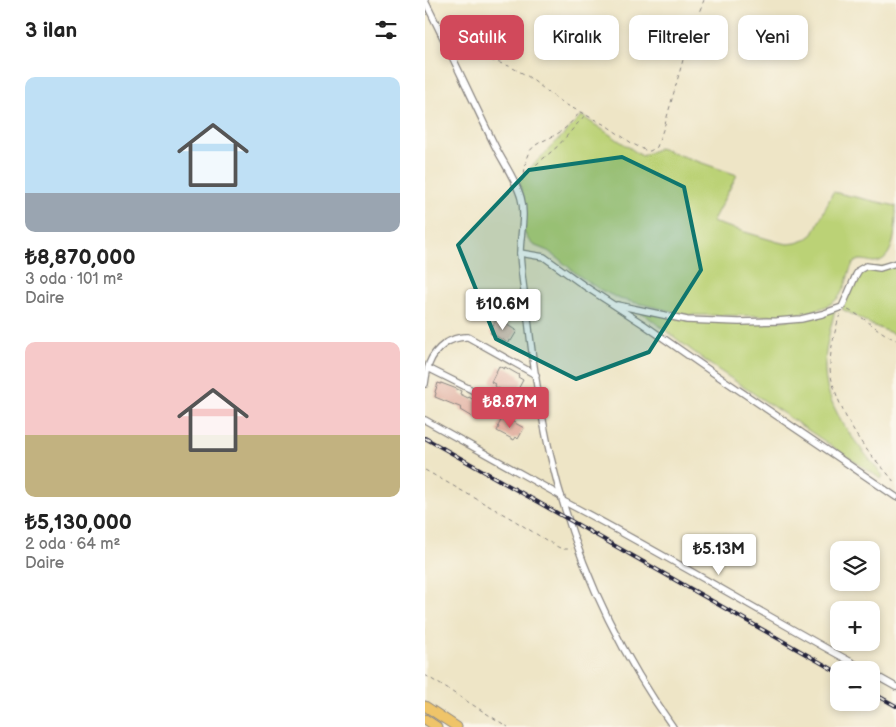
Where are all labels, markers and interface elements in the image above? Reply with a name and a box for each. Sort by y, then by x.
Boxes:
chip: Satılık [440,15,524,60]
chip: Kiralık [534,15,619,60]
chip: Filtreler [629,15,728,60]
chip: Yeni [738,15,808,60]
icon: filters [372,16,400,44]
text: 3 ilan [25,18,77,43]
icon: home [168,110,258,200]
text: ₺8,870,000 [25,245,136,270]
text: 3 oda · 101 m² [25,270,123,289]
pin: ₺10.6M [462,288,544,331]
text: Daire [25,289,64,308]
text: ₺10.6M [477,295,529,314]
icon: home [168,375,258,465]
pin: ₺8.87M [469,386,551,429]
text: ₺8.87M [483,393,537,412]
text: ₺5,130,000 [25,510,132,535]
pin: ₺5.13M [678,534,760,576]
text: 2 oda · 64 m² [25,535,121,554]
text: ₺5.13M [693,540,745,559]
map controls [830,541,880,711]
button: layers [830,541,880,591]
text: Daire [25,554,64,573]
button: + [830,601,880,651]
button: − [830,661,880,711]

